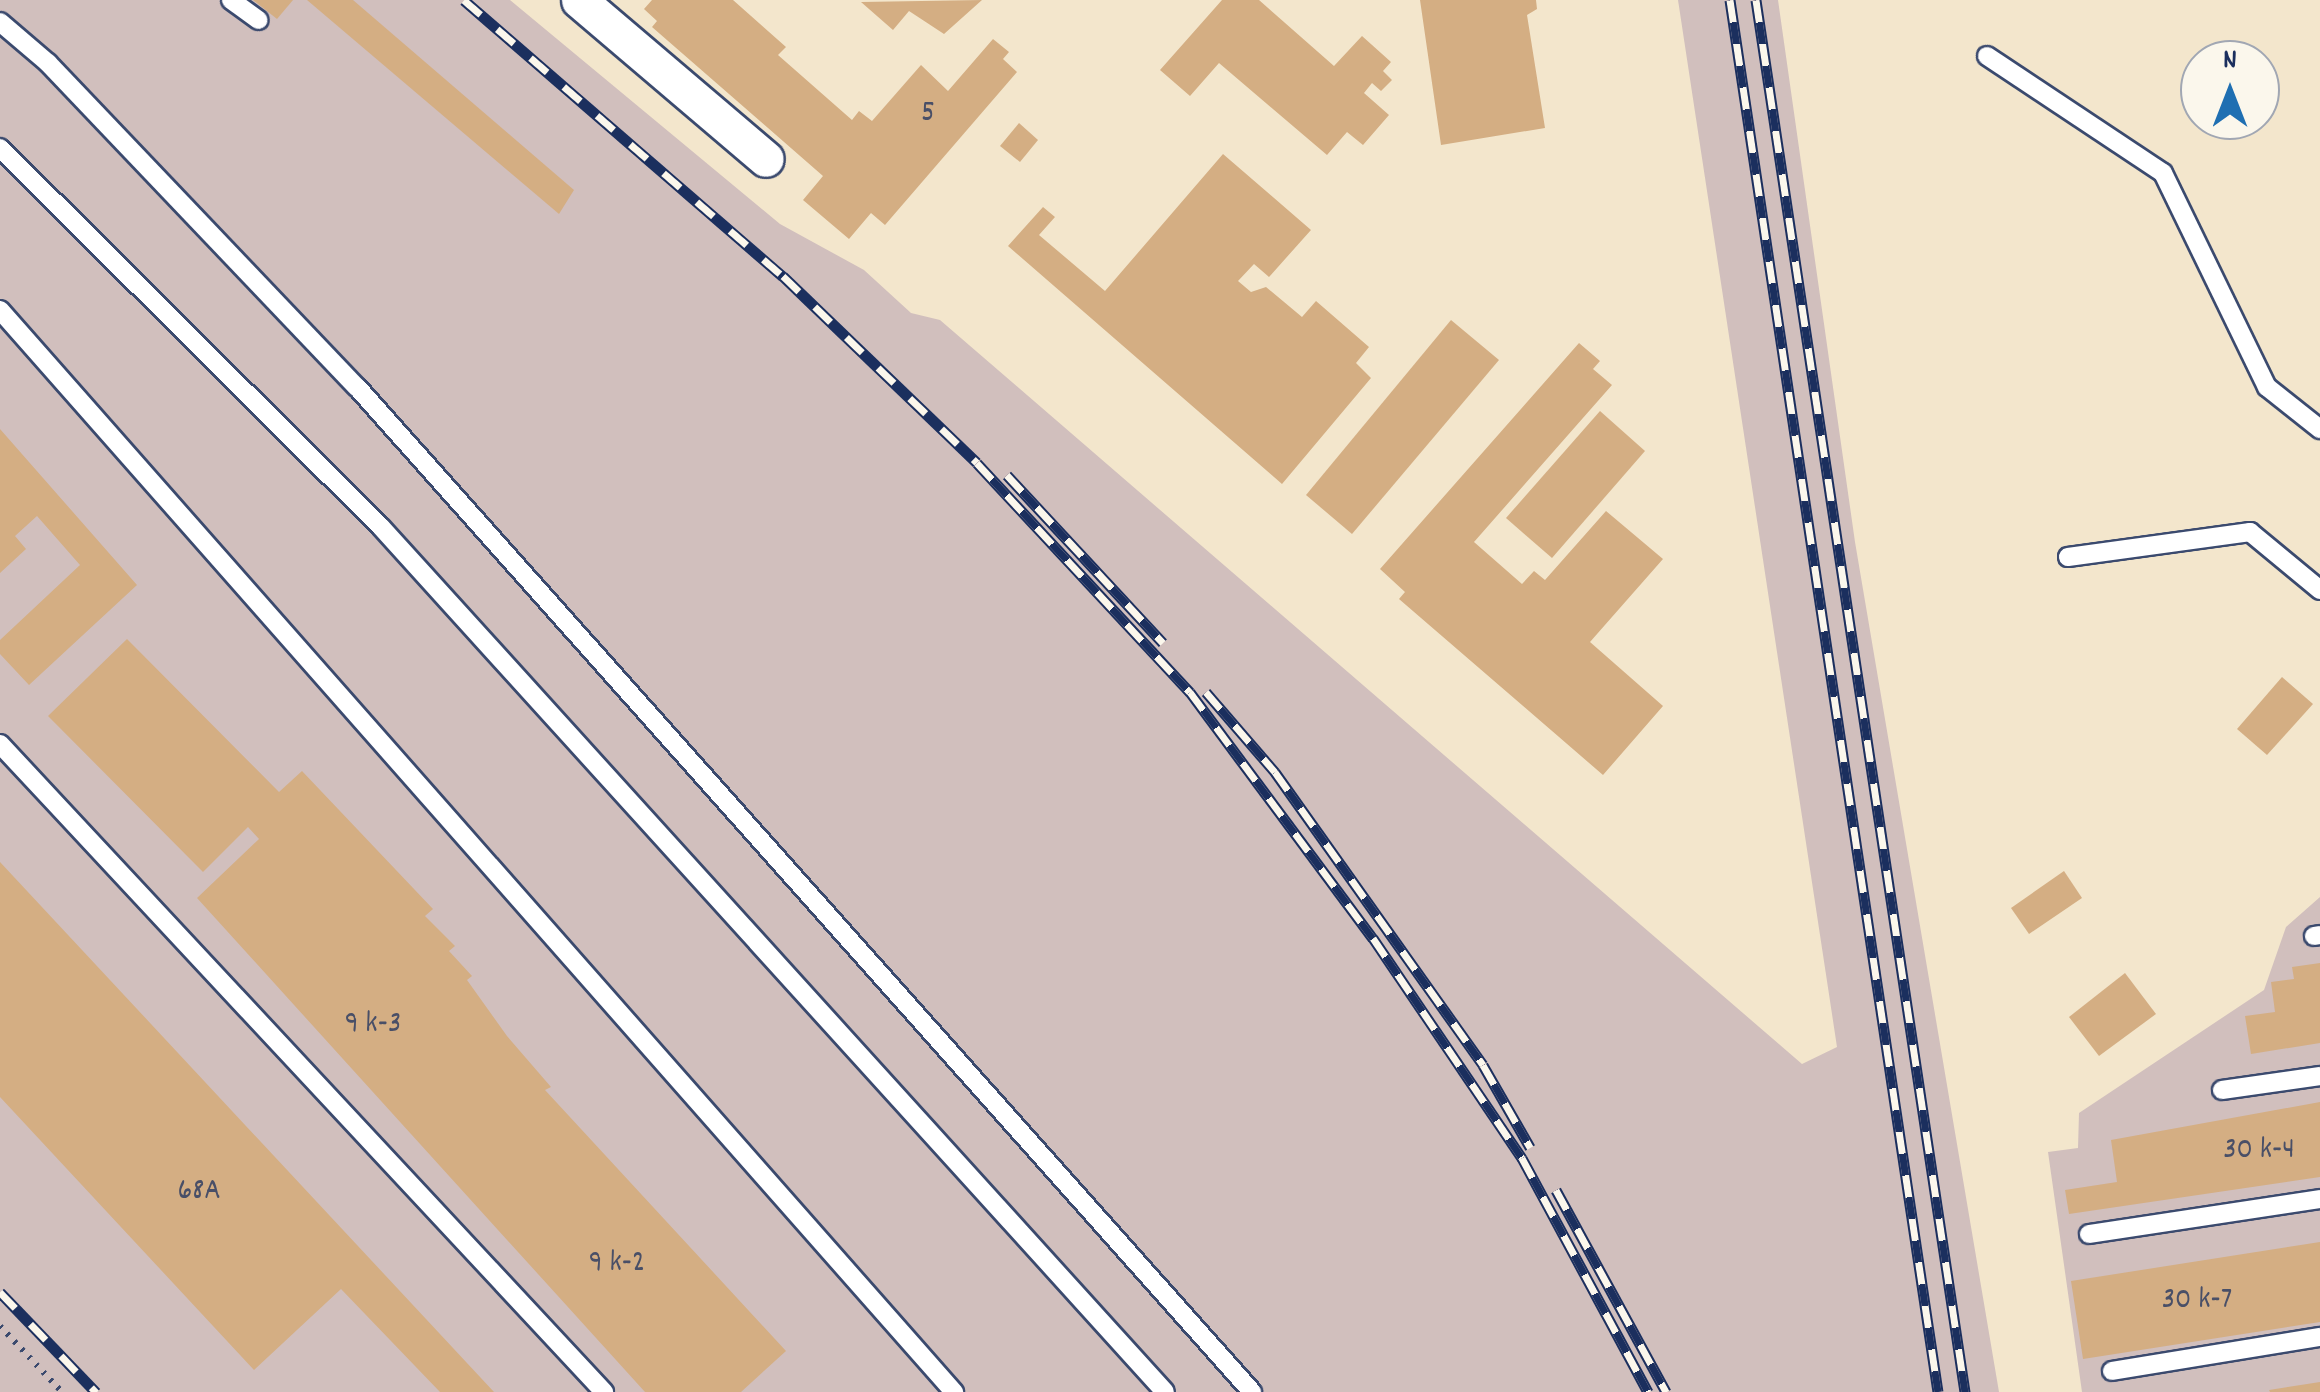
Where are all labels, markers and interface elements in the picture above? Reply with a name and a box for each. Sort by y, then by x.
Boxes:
north arrow [2180,40,2280,140]
text: N [2223,42,2237,82]
house number: 5 [921,97,935,133]
house number: 9 k-3 [345,1008,401,1044]
house number: 30 k-4 [2223,1134,2295,1170]
house number: 68A [177,1175,221,1211]
house number: 9 k-2 [589,1247,645,1283]
house number: 30 k-7 [2162,1284,2232,1320]

